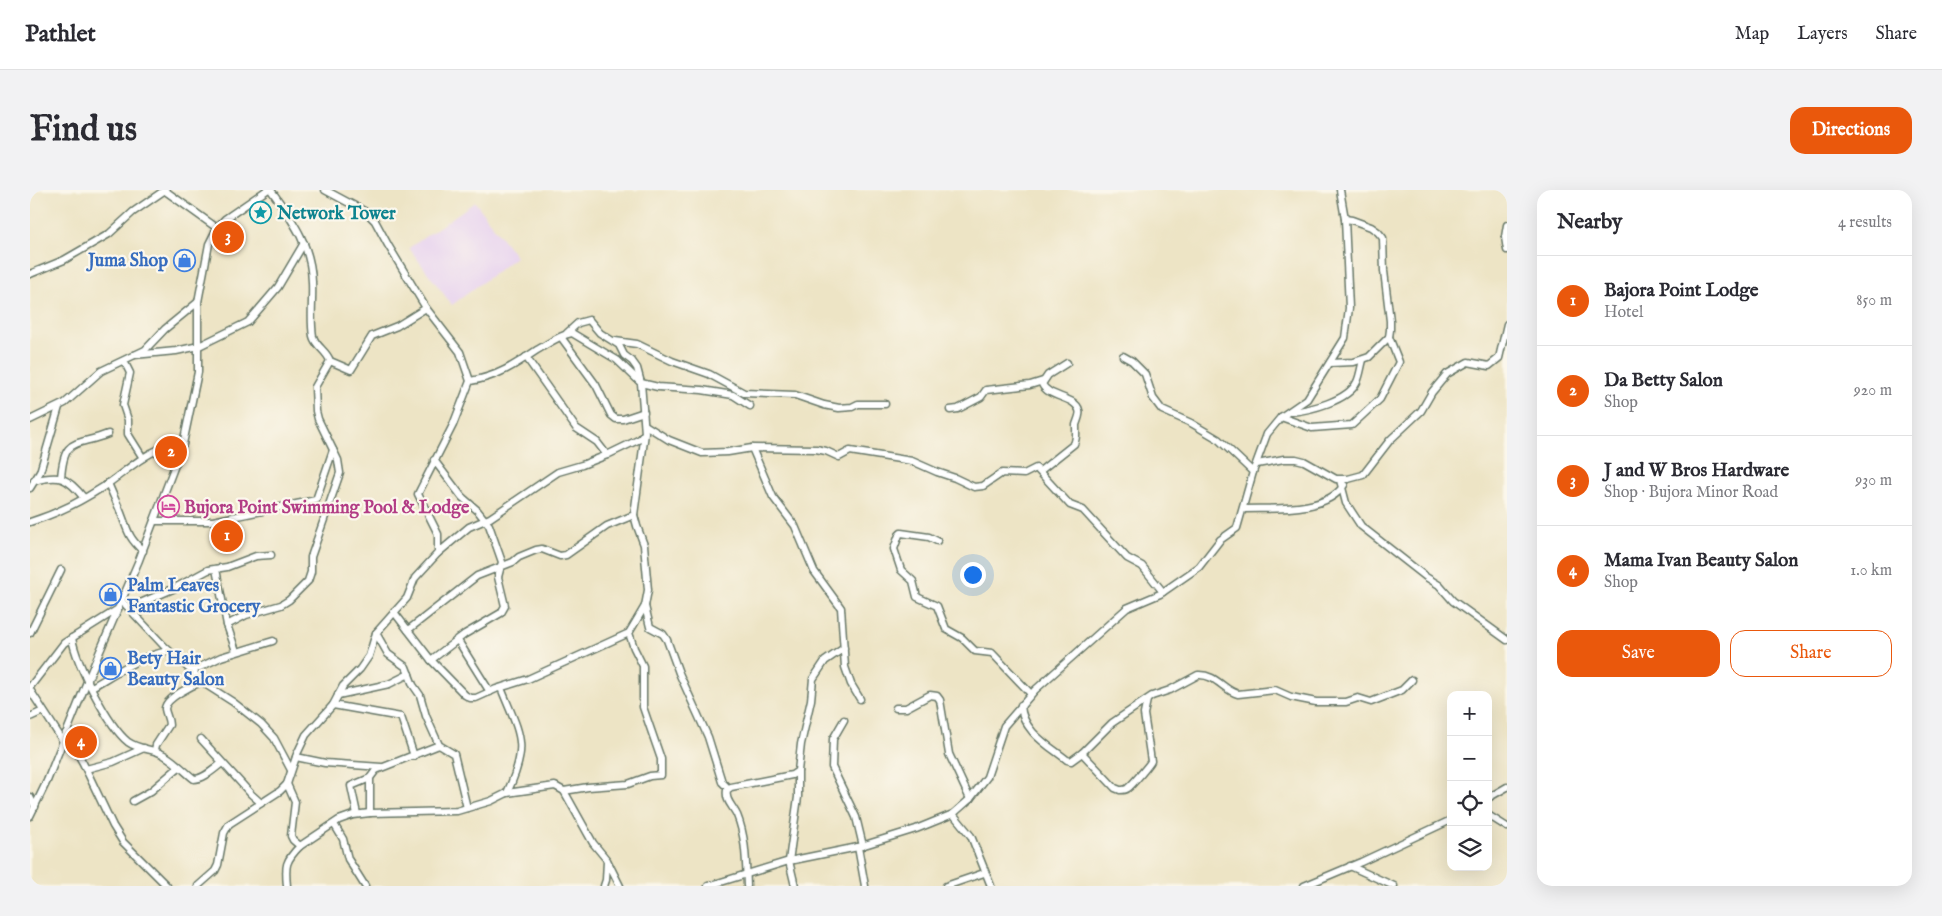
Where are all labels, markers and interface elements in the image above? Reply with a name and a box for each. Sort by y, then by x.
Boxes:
text: Pathlet [25,19,96,50]
text: Map [1735,23,1769,46]
text: Layers [1797,23,1848,46]
text: Share [1876,23,1917,46]
button: Directions [1790,107,1912,154]
text: Find us [30,108,137,153]
place icon: Network Tower [249,201,273,225]
place label: Network Tower [276,203,396,226]
text: Nearby [1557,209,1622,236]
text: 4 results [1838,213,1892,233]
pin: 3 [212,218,244,256]
shop icon: Juma Shop [172,248,196,272]
place label: Juma Shop [86,250,168,273]
text: Bajora Point Lodge [1604,279,1759,303]
text: 1 [1570,291,1576,311]
text: 850 m [1856,291,1892,311]
text: Hotel [1604,303,1643,323]
text: Da Betty Salon [1604,369,1723,393]
text: 2 [1569,381,1577,401]
text: 920 m [1854,381,1892,401]
text: Shop [1604,393,1638,413]
pin: 2 [155,433,187,471]
text: J and W Bros Hardware [1604,459,1789,483]
text: 3 [1570,471,1576,491]
text: 930 m [1855,471,1892,491]
text: Shop · Bujora Minor Road [1604,483,1778,503]
hotel icon: Bujora Point Swimming Pool & Lodge [156,495,180,519]
place label: Bujora Point Swimming Pool & Lodge [184,497,470,520]
pin: 1 [211,517,243,555]
text: Mama Ivan Beauty Salon [1604,549,1798,573]
text: 4 [1569,561,1577,581]
text: 1.0 km [1850,561,1892,581]
your location [960,562,986,588]
text: Shop [1604,573,1638,593]
place label: Palm Leaves Fantastic Grocery [127,575,262,619]
shop icon: Palm Leaves Fantastic Grocery [99,583,123,607]
button: Save [1557,630,1720,677]
button: Share [1730,630,1892,677]
place label: Bety Hair Beauty Salon [127,648,225,692]
shop icon: Bety Hair Beauty Salon [99,656,123,680]
map controls [1447,691,1492,871]
button: + [1447,691,1492,736]
pin: 4 [65,723,97,761]
button: − [1447,736,1492,781]
button: locate [1447,781,1492,826]
button: layers [1447,826,1492,871]

